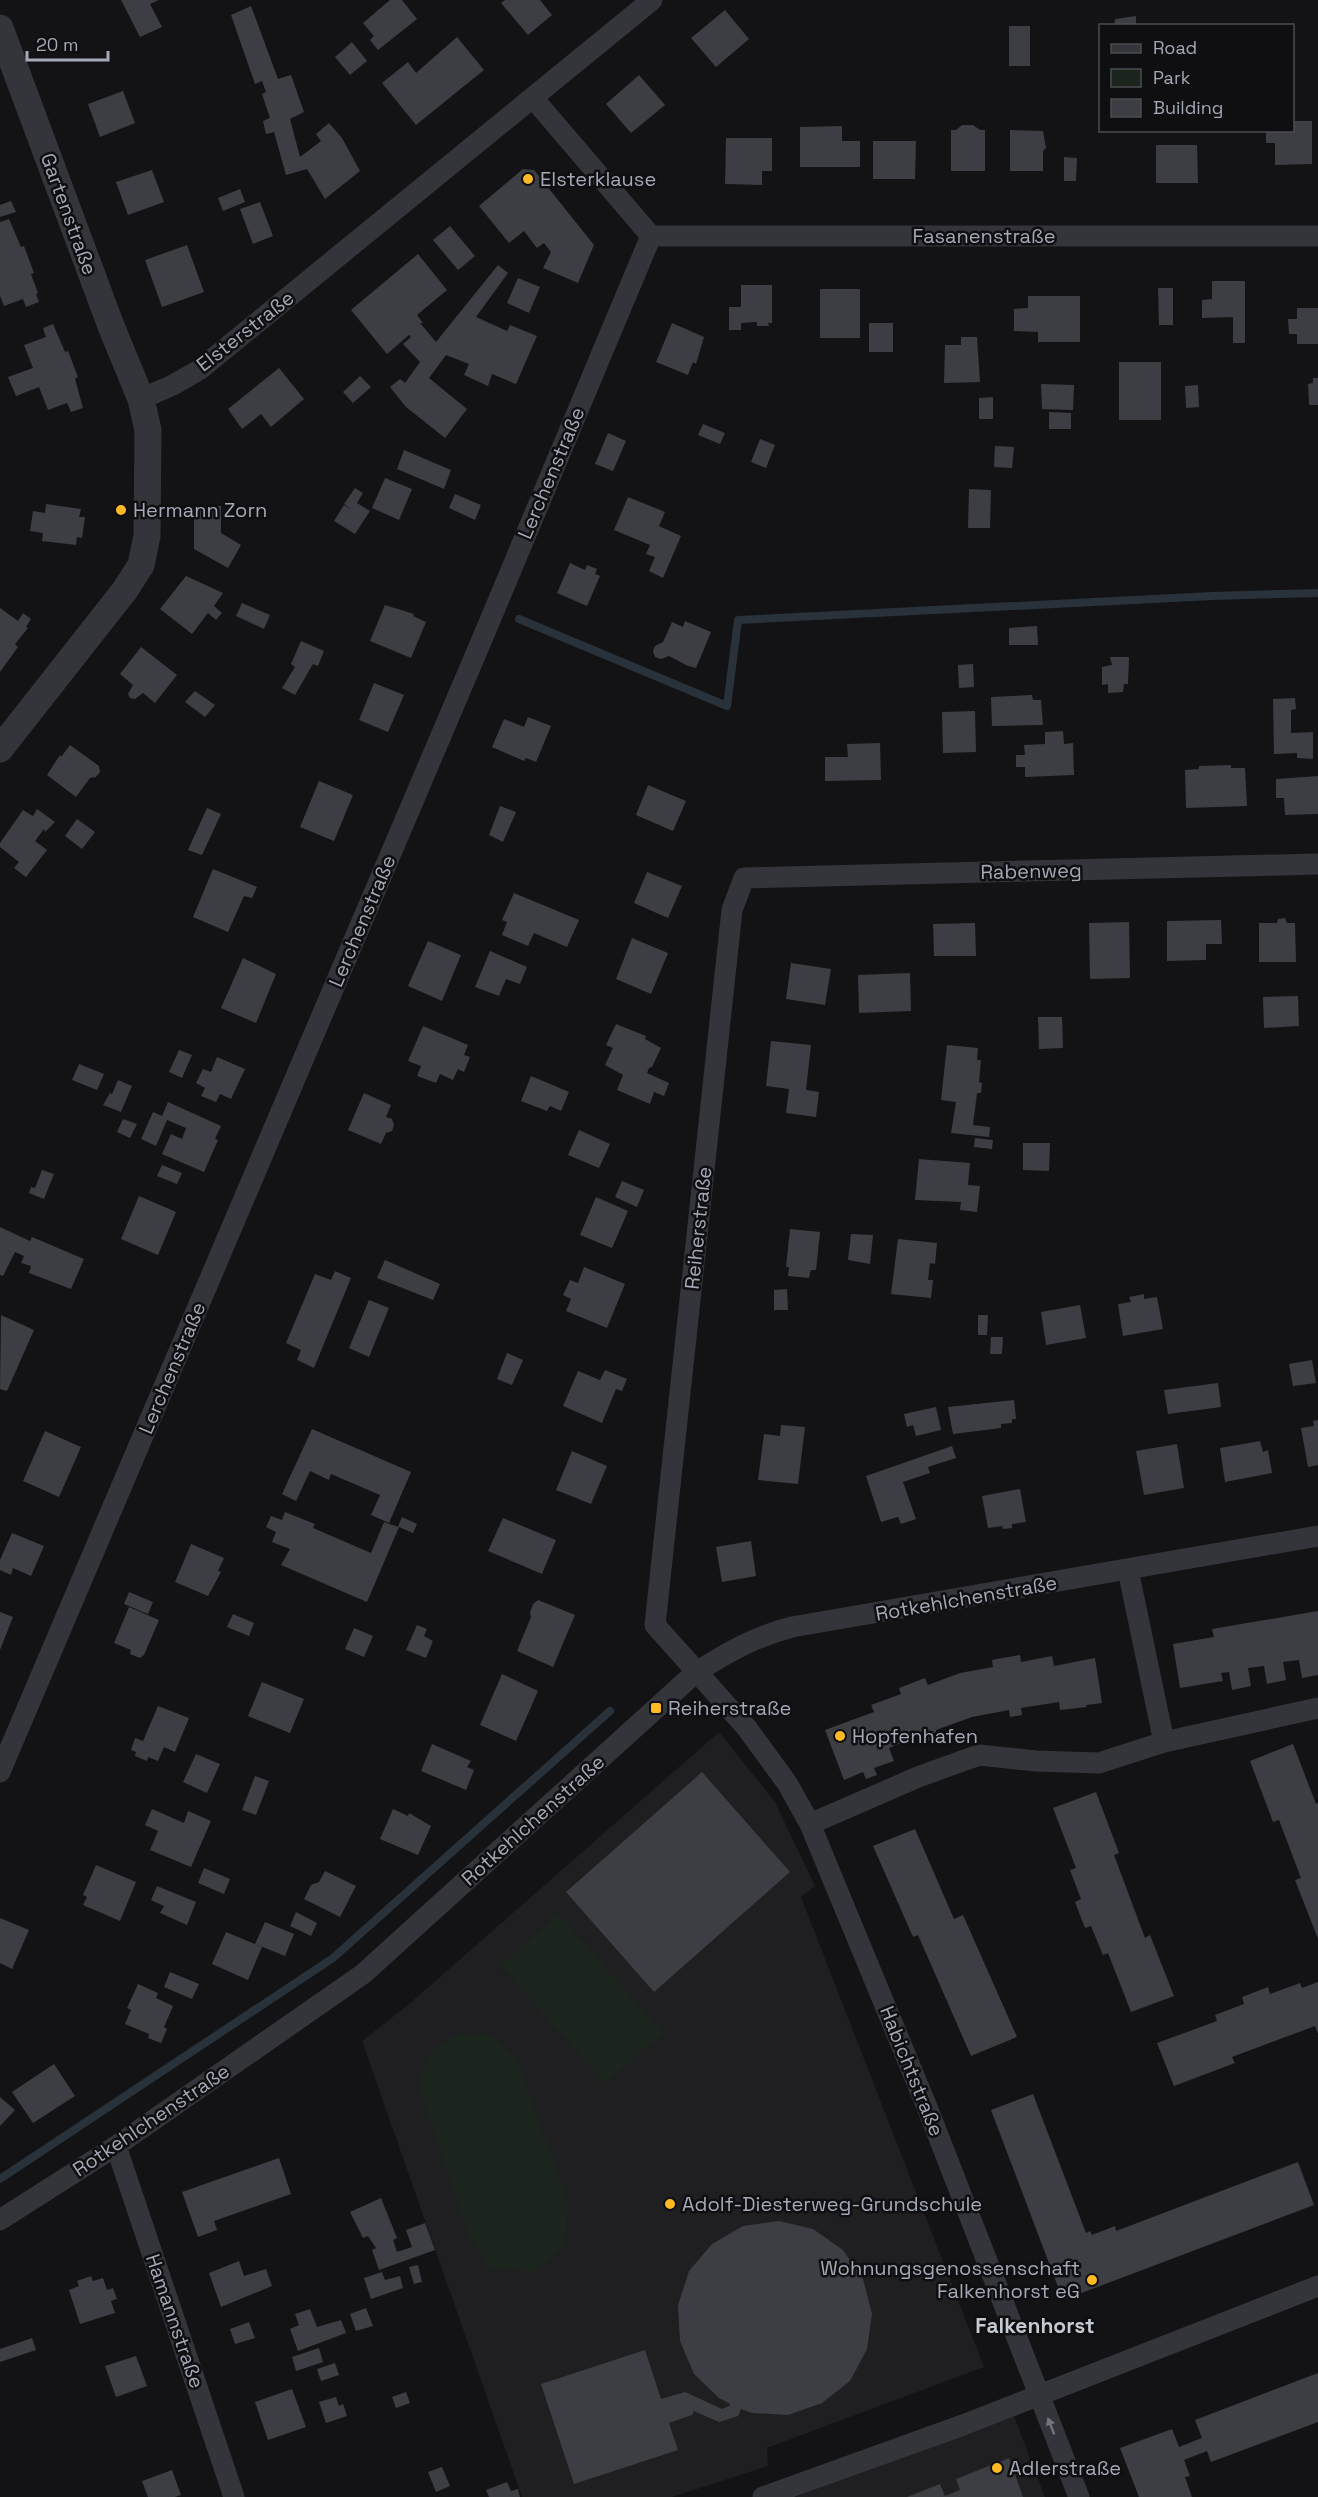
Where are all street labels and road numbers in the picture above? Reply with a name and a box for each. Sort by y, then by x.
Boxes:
street label: Gartenstraße [35,150,103,278]
street label: Fasanenstraße [912,223,1056,249]
street label: Elsterstraße [191,285,299,377]
street label: Lerchenstraße [512,403,590,543]
street label: Lerchenstraße [323,851,401,991]
street label: Rabenweg [980,857,1082,885]
street label: Reiherstraße [679,1165,717,1291]
street label: Lerchenstraße [133,1298,211,1438]
street label: Rotkehlchenstraße [873,1569,1059,1627]
street label: Rotkehlchenstraße [456,1749,610,1891]
street label: Habichtstraße [874,2002,950,2140]
street label: Rotkehlchenstraße [67,2058,235,2182]
street label: Hamannstraße [140,2250,210,2392]

